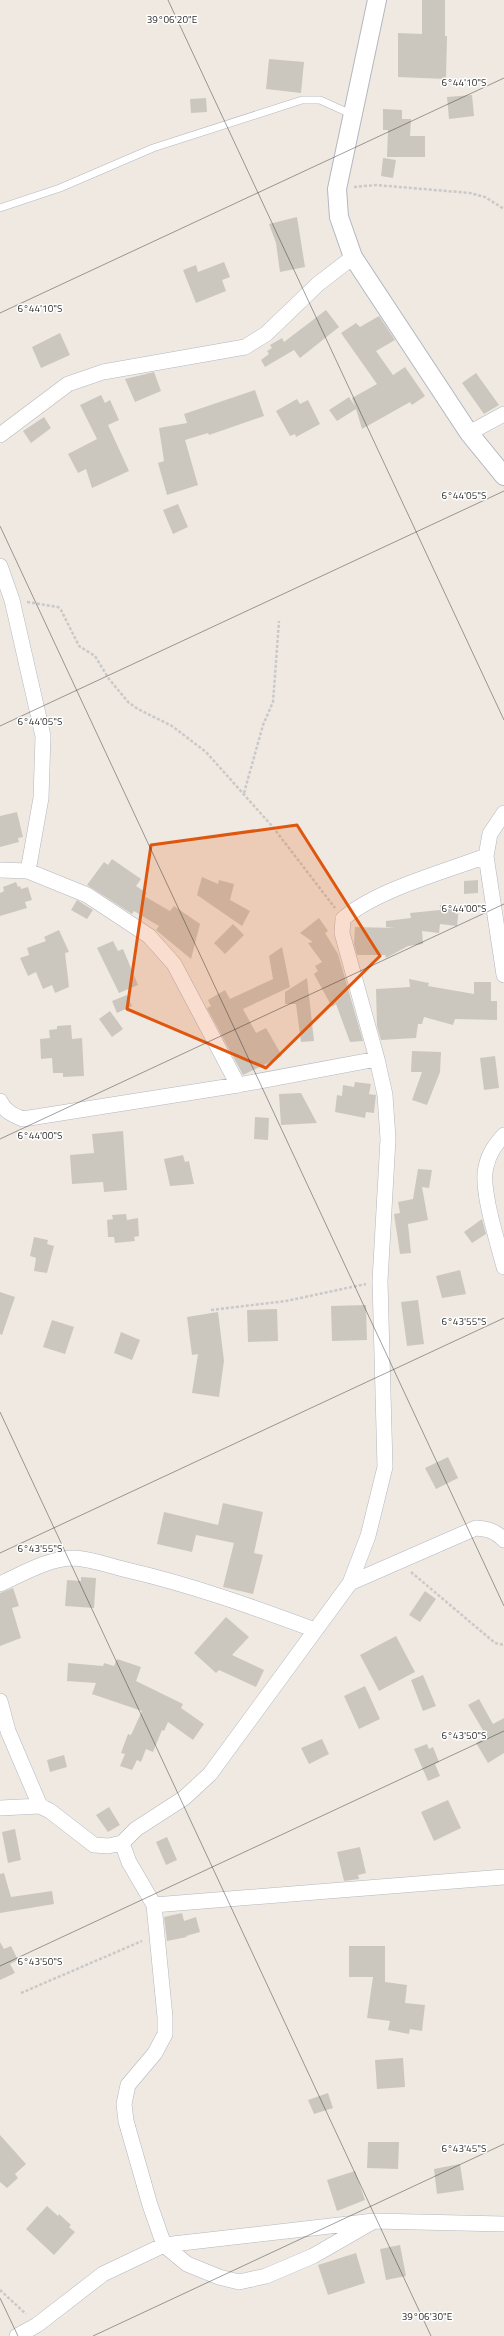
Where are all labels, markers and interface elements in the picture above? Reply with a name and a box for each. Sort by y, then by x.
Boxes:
text: 39°06'20"E [147,12,198,27]
text: 6°44'10"S [442,75,486,90]
text: 6°44'10"S [18,301,62,316]
text: 6°44'05"S [442,488,486,503]
text: 6°44'05"S [18,714,62,729]
text: 6°44'00"S [442,901,486,916]
text: 6°44'00"S [18,1128,62,1143]
text: 6°43'55"S [442,1314,486,1329]
text: 6°43'55"S [18,1541,62,1556]
text: 6°43'50"S [442,1728,486,1743]
text: 6°43'50"S [18,1954,62,1969]
text: 6°43'45"S [442,2141,486,2156]
text: 39°06'30"E [402,2309,453,2324]

